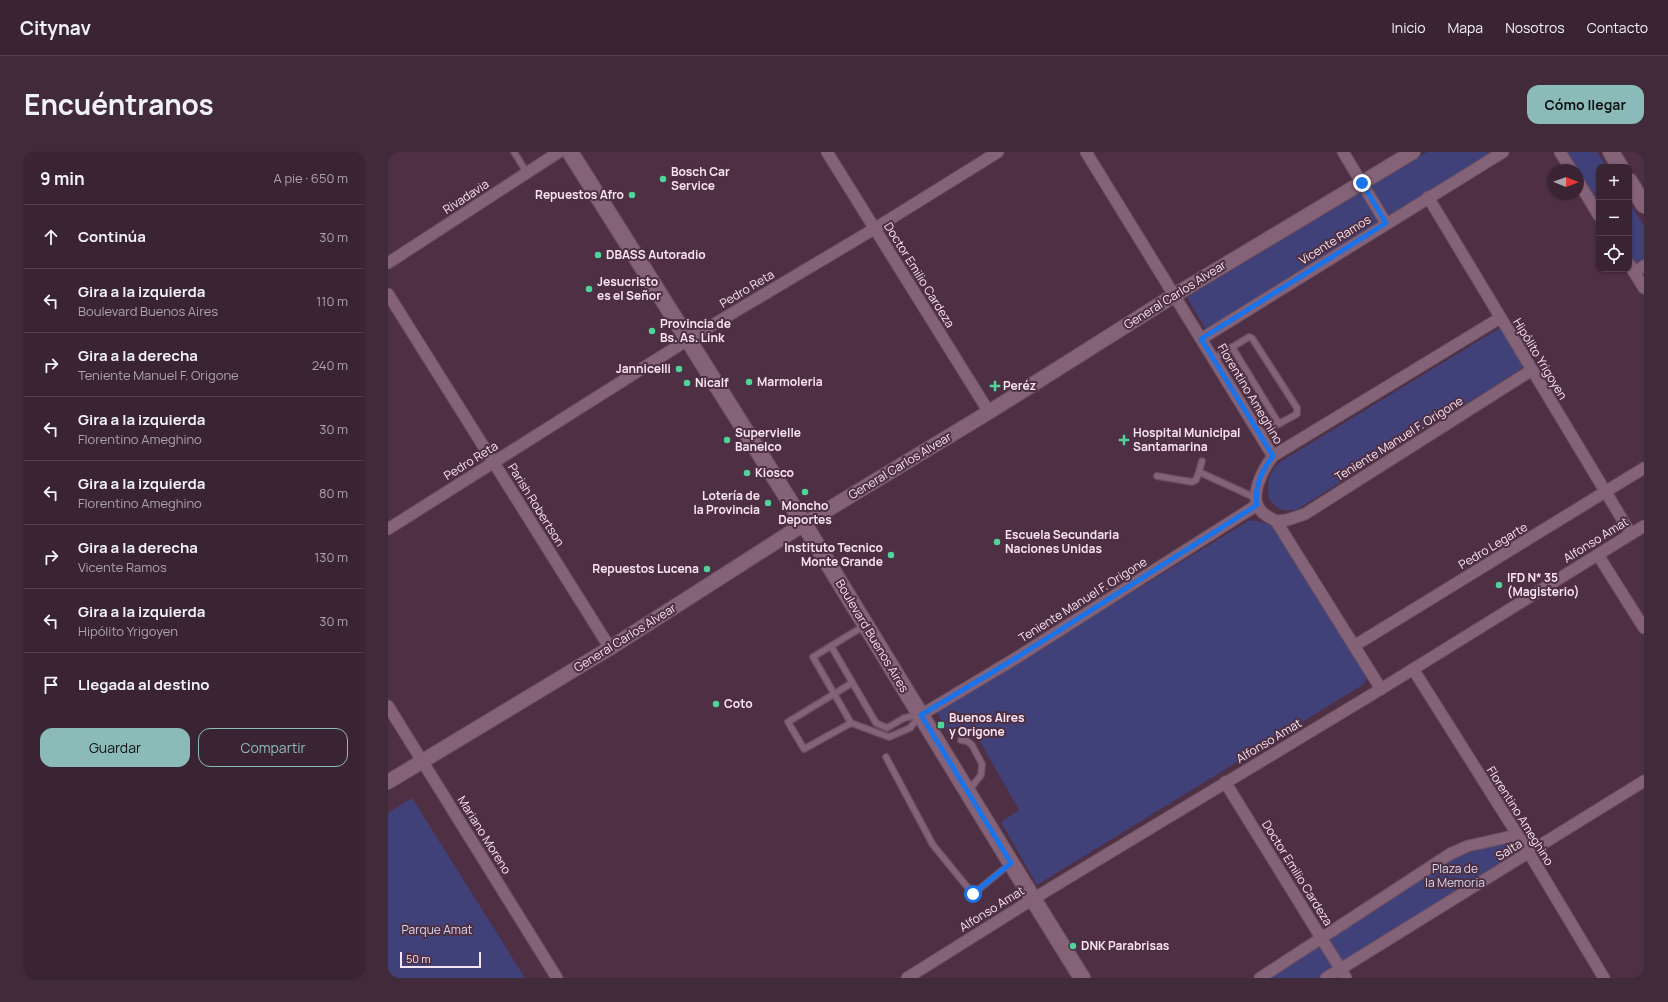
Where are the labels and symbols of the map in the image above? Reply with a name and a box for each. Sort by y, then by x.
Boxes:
place label: Bosch Car Service [671,163,730,194]
north arrow [1548,164,1584,200]
marker: Bosch Car Service [658,174,668,184]
route end [1353,174,1371,192]
street label: Rivadavia [439,175,492,218]
place label: Repuestos Afro [535,186,624,203]
marker: Repuestos Afro [627,190,637,200]
street label: Vicente Ramos [1295,211,1374,268]
street label: Doctor Emilio Cardeza [880,219,959,331]
place label: DBASS Autoradio [606,246,706,263]
marker: DBASS Autoradio [593,250,603,260]
street label: General Carlos Alvear [1120,256,1230,333]
street label: Pedro Reta [716,266,777,312]
place label: Jesucristo es el Señor [597,273,661,304]
marker: Jesucristo es el Señor [584,284,594,294]
place label: Provincia de Bs. As. Link [660,315,731,346]
street label: Hipólito Yrigoyen [1509,315,1571,403]
marker: Provincia de Bs. As. Link [647,326,657,336]
street label: Florentino Ameghino [1214,340,1287,447]
place label: Jannicelli [616,360,671,377]
marker: Jannicelli [674,364,684,374]
place label: Marmoleria [757,373,823,390]
place label: Nicalf [695,374,729,391]
marker: Marmoleria [744,377,754,387]
place label: Peréz [1003,377,1036,394]
marker: Nicalf [682,378,692,388]
marker: Peréz [990,381,1000,391]
street label: Teniente Manuel F. Origone [1331,392,1466,485]
place label: Supervielle Banelco [735,424,801,455]
place label: Hospital Municipal Santamarina [1133,424,1240,455]
street label: General Carlos Alvear [845,428,955,503]
marker: Hospital Municipal Santamarina [1118,434,1130,446]
marker: Supervielle Banelco [722,435,732,445]
street label: Pedro Reta [440,437,501,484]
street label: Parish Robertson [504,460,569,550]
place label: Kiosco [755,464,794,481]
marker: Kiosco [742,468,752,478]
place label: Lotería de la Provincia [693,487,760,518]
marker: Moncho Deportes [800,487,810,497]
place label: Moncho Deportes [778,497,832,528]
marker: Lotería de la Provincia [763,498,773,508]
street label: Alfonso Amat [1560,513,1632,566]
street label: Pedro Legarte [1455,518,1530,573]
place label: Escuela Secundaria Naciones Unidas [1005,526,1119,557]
marker: Escuela Secundaria Naciones Unidas [992,537,1002,547]
place label: Instituto Tecnico Monte Grande [784,539,883,570]
marker: Instituto Tecnico Monte Grande [886,550,896,560]
street label: Teniente Manuel F. Origone [1015,553,1150,646]
place label: Repuestos Lucena [592,560,699,577]
marker: Repuestos Lucena [702,564,712,574]
place label: IFD N* 35 (Magisterio) [1507,569,1579,600]
street label: Boulevard Buenos Aires [832,576,913,696]
marker: IFD N* 35 (Magisterio) [1494,580,1504,590]
street label: General Carlos Alvear [570,599,680,676]
place label: Coto [724,695,753,712]
marker: Coto [711,699,721,709]
place label: Buenos Aires y Origone [949,709,1025,740]
street label: Alfonso Amat [1233,714,1305,767]
marker: Buenos Aires y Origone [936,720,946,730]
street label: Florentino Ameghino [1483,763,1558,869]
street label: Mariano Moreno [453,792,515,877]
street label: Doctor Emilio Cardeza [1258,817,1337,929]
street label: Salta [1492,835,1525,864]
park label: Plaza de la Memoria [1425,860,1485,891]
street label: Alfonso Amat [956,882,1028,935]
route start [964,885,982,903]
park label: Parque Amat [402,921,473,938]
place label: DNK Parabrisas [1081,937,1170,954]
marker: DNK Parabrisas [1068,941,1078,951]
scale bar [400,950,481,969]

